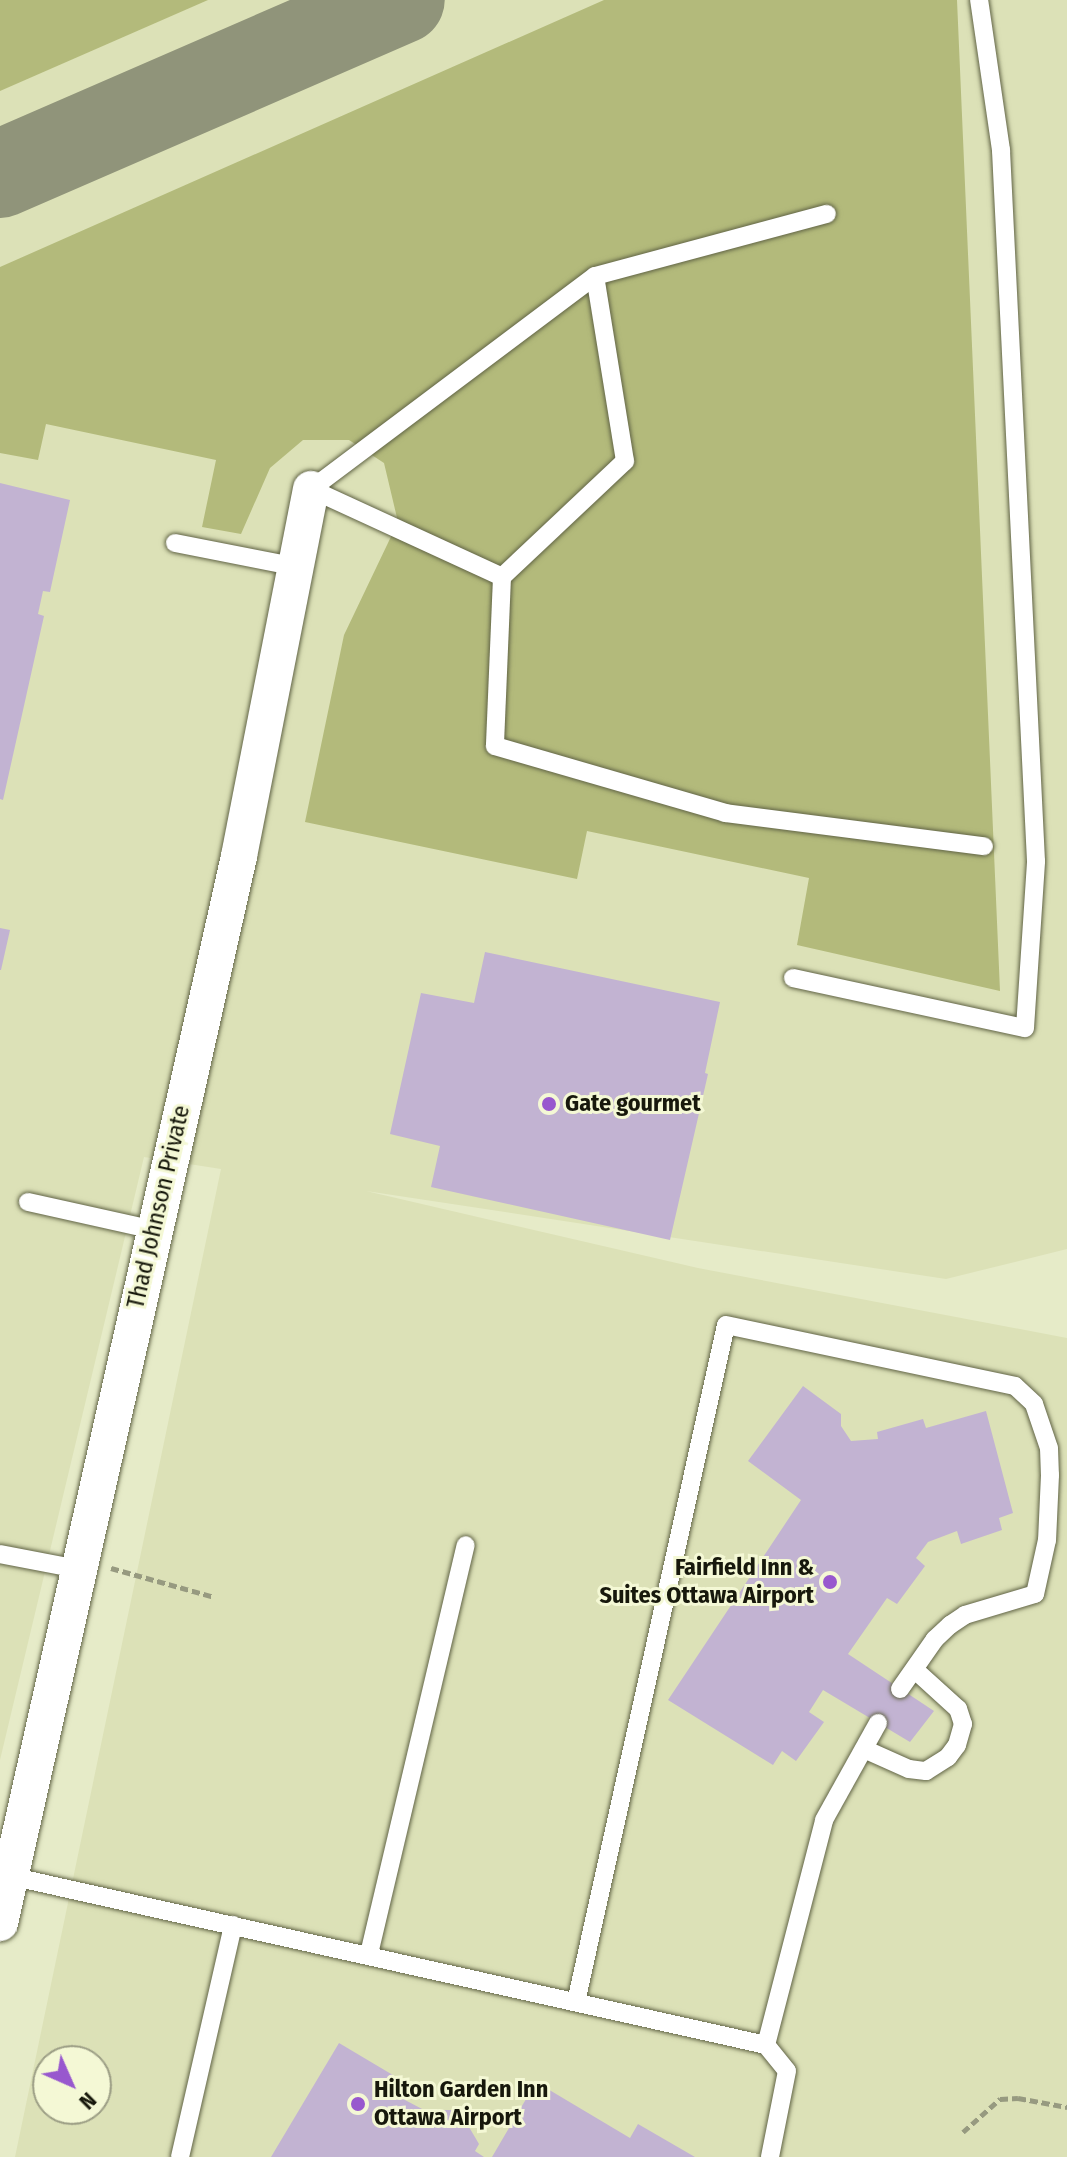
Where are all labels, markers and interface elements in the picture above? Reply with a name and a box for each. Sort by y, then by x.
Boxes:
place label: Gate gourmet [565,1090,701,1118]
marker: Gate gourmet [540,1095,558,1113]
street label: Thad Johnson Private [122,1103,196,1311]
place label: Fairfield Inn & Suites Ottawa Airport [599,1554,814,1610]
marker: Fairfield Inn & Suites Ottawa Airport [821,1573,839,1591]
north arrow [32,2045,112,2125]
place label: Hilton Garden Inn Ottawa Airport [374,2076,548,2132]
text: N [74,2087,102,2115]
marker: Hilton Garden Inn Ottawa Airport [349,2095,367,2113]

